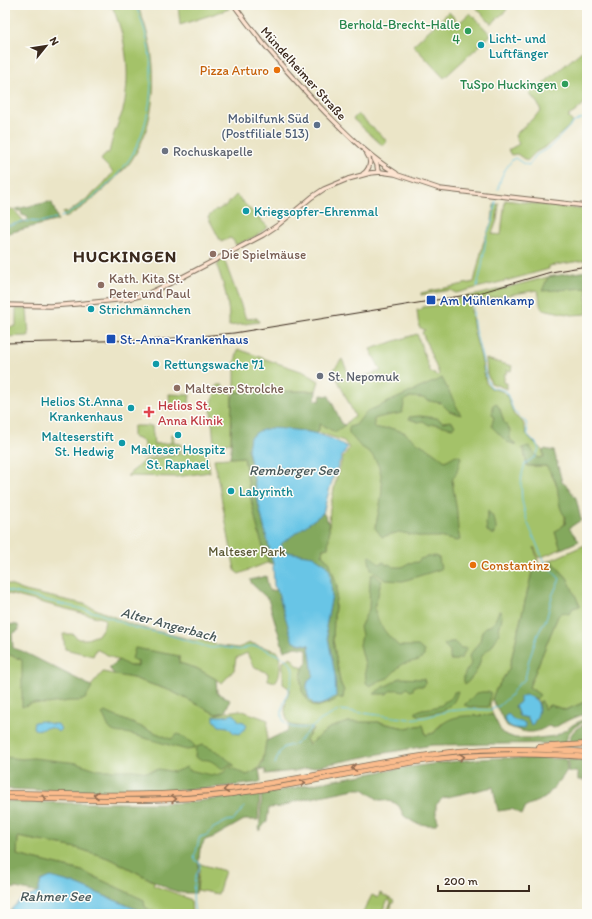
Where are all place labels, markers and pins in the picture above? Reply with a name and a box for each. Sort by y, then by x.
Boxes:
place label: Berhold-Brecht-Halle 4 [339,17,460,47]
marker: Berhold-Brecht-Halle 4 [463,26,473,36]
place label: Licht- und Luftfänger [489,31,549,61]
marker: Licht- und Luftfänger [476,40,486,50]
place label: Pizza Arturo [200,63,269,78]
marker: Pizza Arturo [272,65,282,75]
place label: TuSpo Huckingen [460,77,558,92]
marker: TuSpo Huckingen [560,79,570,89]
place label: Mobilfunk Süd (Postfiliale 513) [221,111,309,141]
marker: Mobilfunk Süd (Postfiliale 513) [312,120,322,130]
place label: Rochuskapelle [173,144,253,159]
marker: Rochuskapelle [160,146,170,156]
place label: Kriegsopfer-Ehrenmal [254,204,379,219]
marker: Kriegsopfer-Ehrenmal [241,206,251,216]
place label: Die Spielmäuse [221,247,306,262]
marker: Die Spielmäuse [208,249,218,259]
place label: Kath. Kita St. Peter und Paul [109,271,191,301]
marker: Kath. Kita St. Peter und Paul [96,280,106,290]
place label: Am Mühlenkamp [440,293,534,308]
marker: Am Mühlenkamp [425,294,437,306]
place label: Strichmännchen [99,302,192,317]
marker: Strichmännchen [86,304,96,314]
place label: St.-Anna-Krankenhaus [120,332,249,347]
marker: St.-Anna-Krankenhaus [105,333,117,345]
place label: Rettungswache 71 [164,357,264,372]
marker: Rettungswache 71 [151,359,161,369]
place label: St. Nepomuk [328,369,399,384]
marker: St. Nepomuk [315,371,325,381]
place label: Malteser Strolche [185,381,284,396]
marker: Malteser Strolche [172,383,182,393]
place label: Helios St.Anna Krankenhaus [41,394,123,424]
place label: Helios St. Anna Klinik [158,398,223,428]
marker: Helios St.Anna Krankenhaus [126,403,136,413]
marker: Helios St. Anna Klinik [143,406,155,418]
place label: Malteserstift St. Hedwig [41,429,114,459]
marker: Malteser Hospitz St. Raphael [173,430,183,440]
marker: Malteserstift St. Hedwig [117,438,127,448]
place label: Malteser Hospitz St. Raphael [131,442,225,472]
place label: Labyrinth [239,484,293,499]
marker: Labyrinth [226,486,236,496]
place label: Constantinz [481,558,549,573]
marker: Constantinz [468,560,478,570]

